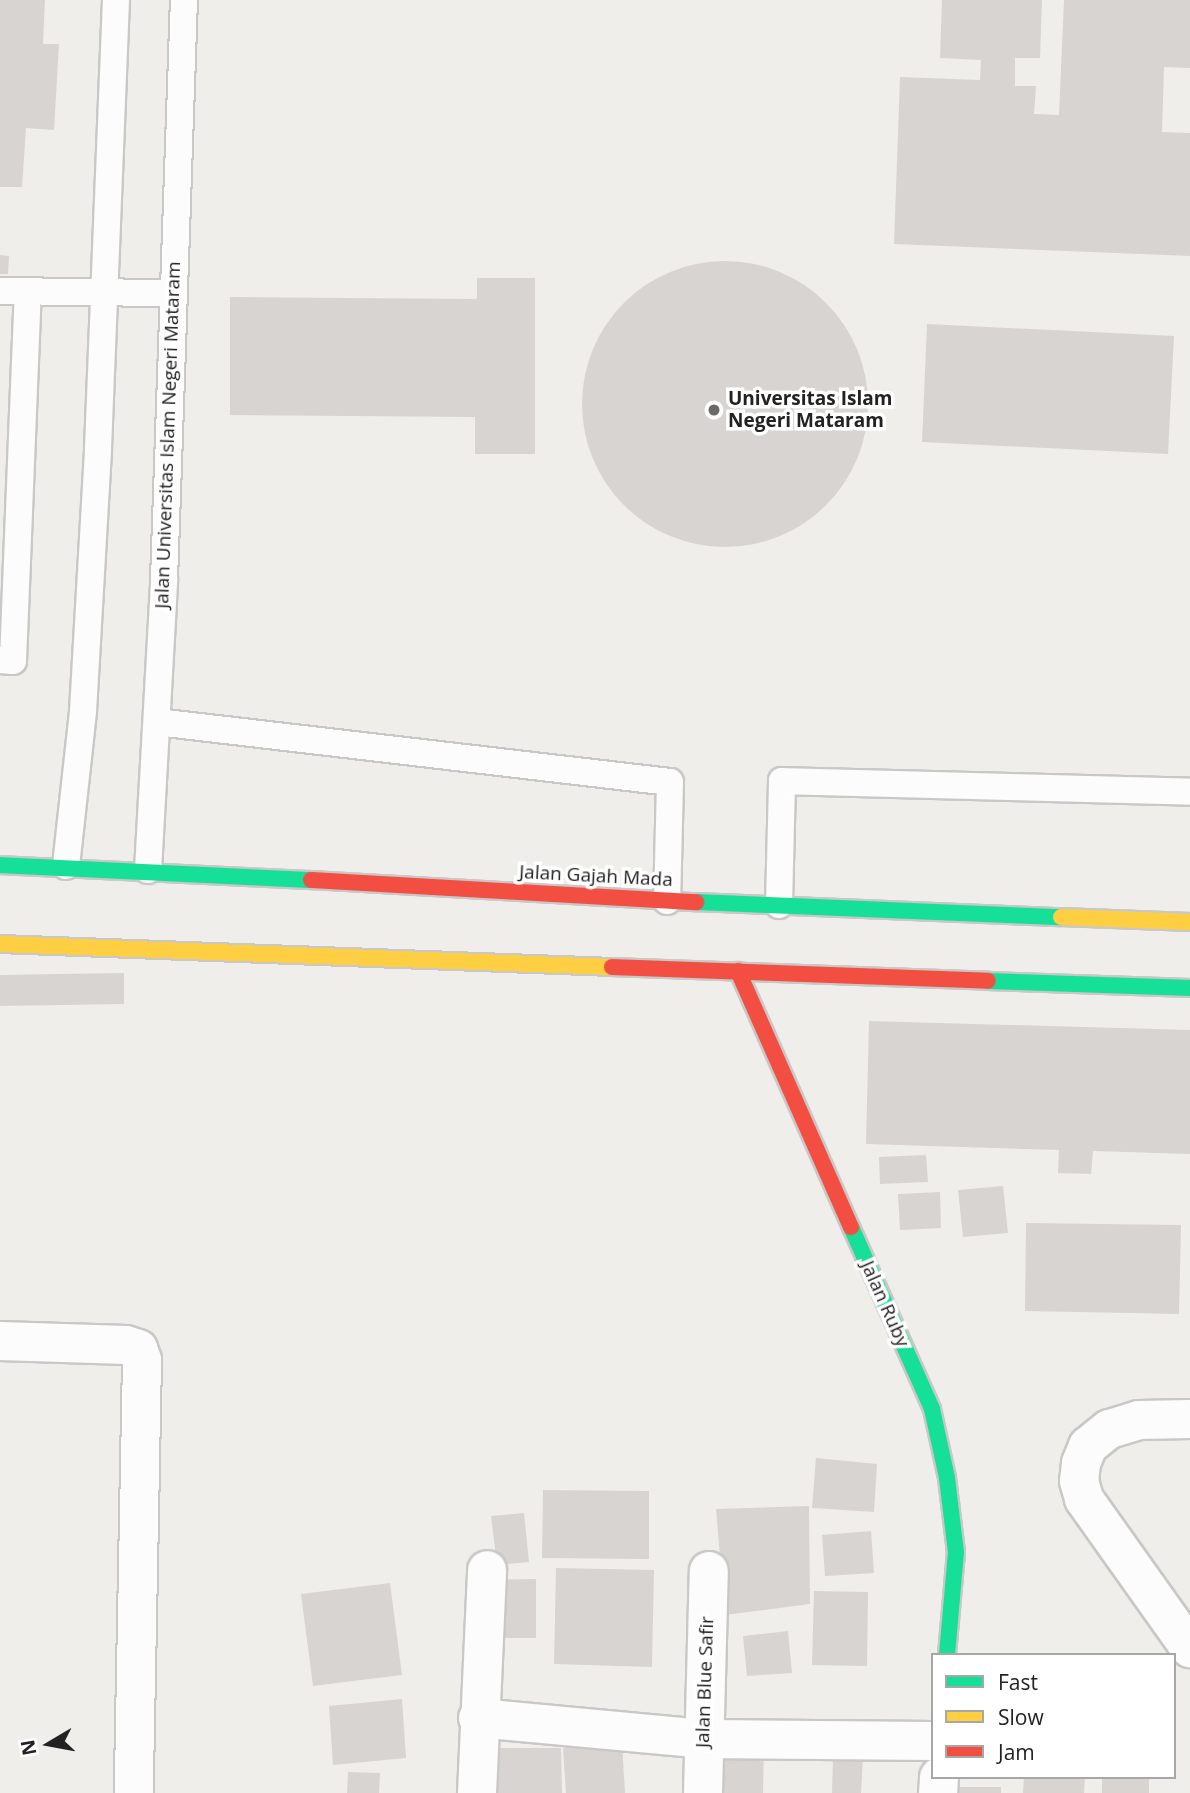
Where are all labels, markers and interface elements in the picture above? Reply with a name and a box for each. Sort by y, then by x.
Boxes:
street label: Jalan Universitas Islam Negeri Mataram [151,261,185,609]
place label: Universitas Islam Negeri Mataram [728,388,892,432]
marker: Universitas Islam Negeri Mataram [706,402,722,418]
street label: Jalan Gajah Mada [519,861,673,891]
street label: Jalan Ruby [856,1257,914,1351]
street label: Jalan Blue Safir [691,1616,719,1748]
legend [931,1653,1176,1779]
text: Fast [998,1668,1038,1696]
text: Slow [998,1703,1044,1731]
north arrow [14,1709,84,1779]
text: N [14,1738,42,1758]
text: Jam [998,1738,1035,1766]

